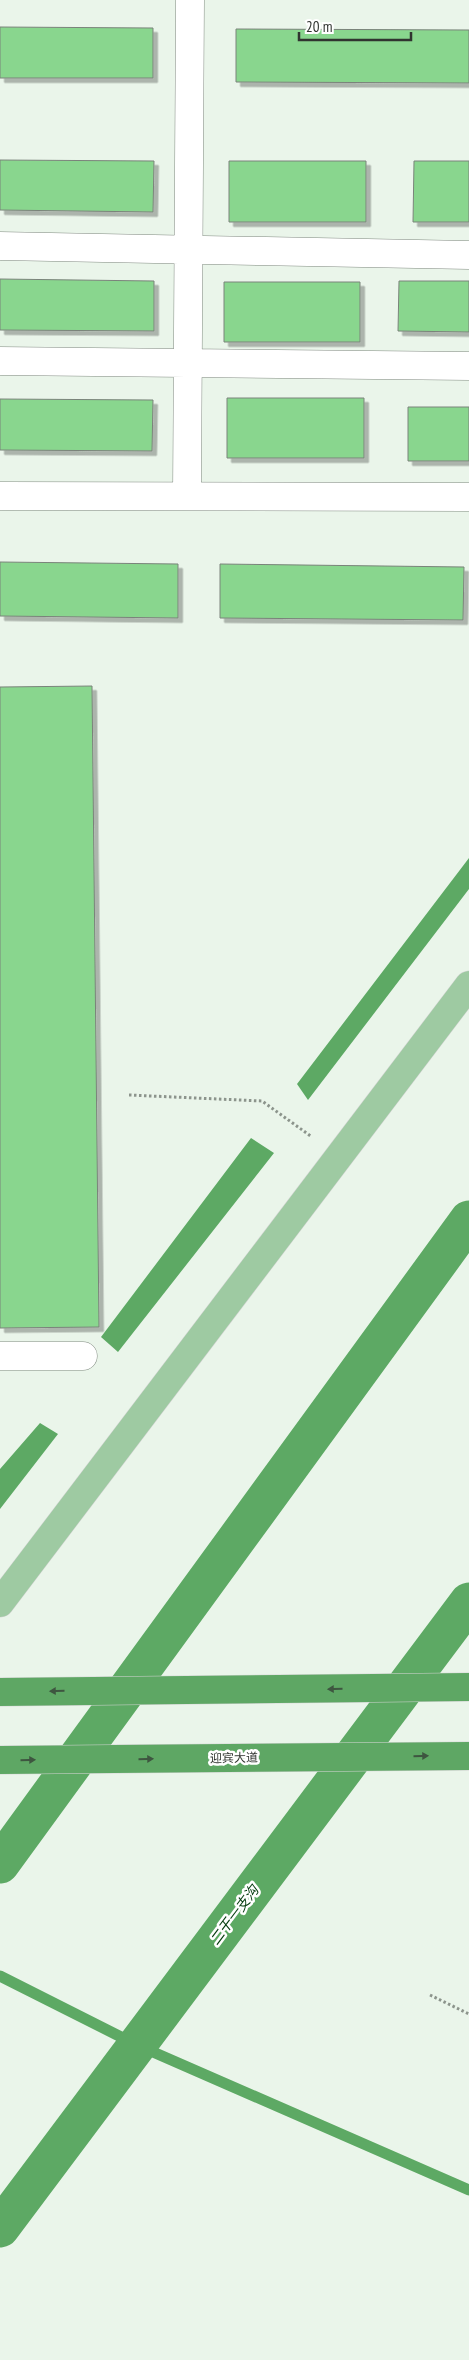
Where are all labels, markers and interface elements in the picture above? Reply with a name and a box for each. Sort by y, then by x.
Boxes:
scale bar [299,10,412,42]
text: 20 m [306,17,332,36]
one-way arrow [327,1685,343,1693]
one-way arrow [49,1687,65,1695]
street label: 迎宾大道 [210,1750,258,1765]
one-way arrow [414,1752,430,1760]
one-way arrow [138,1754,154,1762]
one-way arrow [20,1756,36,1764]
water label: 二干一支沟 [206,1880,263,1948]

